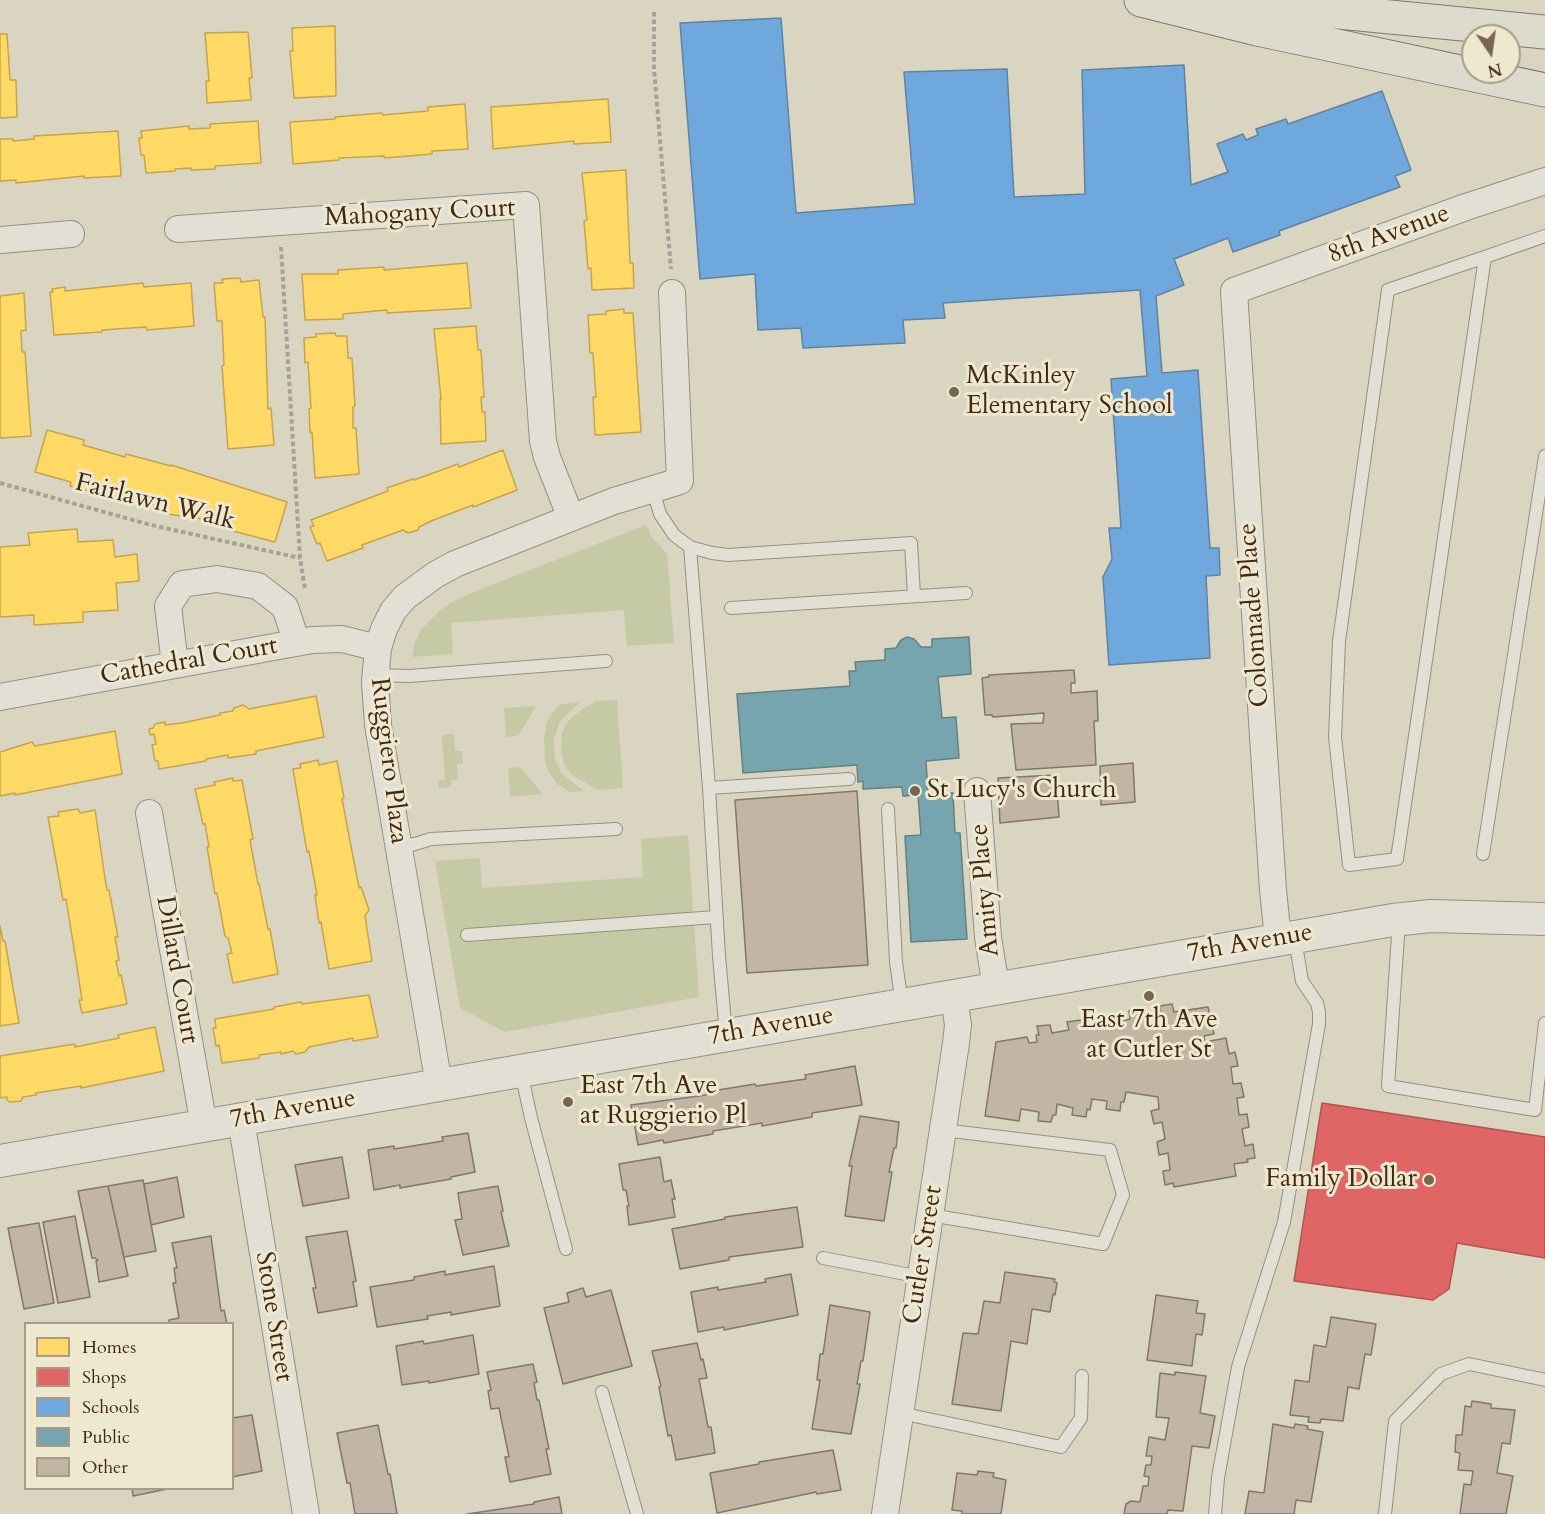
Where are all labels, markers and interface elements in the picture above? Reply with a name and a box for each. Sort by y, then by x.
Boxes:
north arrow [1461,24,1521,84]
text: N [1485,57,1504,82]
street label: Mahogany Court [324,193,516,235]
street label: 8th Avenue [1324,199,1454,271]
place label: McKinley Elementary School [966,361,1173,422]
marker: McKinley Elementary School [947,385,961,399]
street label: Fairlawn Walk [72,468,238,538]
street label: Colonnade Place [1233,522,1277,708]
street label: Cathedral Court [98,631,280,693]
street label: Ruggiero Plaza [362,676,414,846]
place label: St Lucy's Church [927,775,1116,807]
marker: St Lucy's Church [908,784,922,798]
street label: Amity Place [965,822,1007,958]
street label: Dillard Court [148,894,204,1046]
street label: 7th Avenue [1185,918,1315,970]
marker: East 7th Ave at Cutler St [1142,989,1156,1003]
street label: 7th Avenue [706,1001,836,1053]
place label: East 7th Ave at Cutler St [1080,1005,1218,1066]
place label: East 7th Ave at Ruggierio Pl [580,1071,747,1132]
street label: 7th Avenue [228,1084,358,1136]
marker: East 7th Ave at Ruggierio Pl [561,1095,575,1109]
place label: Family Dollar [1265,1164,1417,1196]
marker: Family Dollar [1422,1173,1436,1187]
street label: Cutler Street [898,1184,950,1326]
street label: Stone Street [247,1250,299,1384]
legend [24,1322,234,1490]
text: Homes [82,1335,136,1360]
text: Shops [82,1365,126,1390]
text: Schools [82,1395,139,1420]
text: Public [82,1425,130,1450]
text: Other [82,1455,128,1480]

